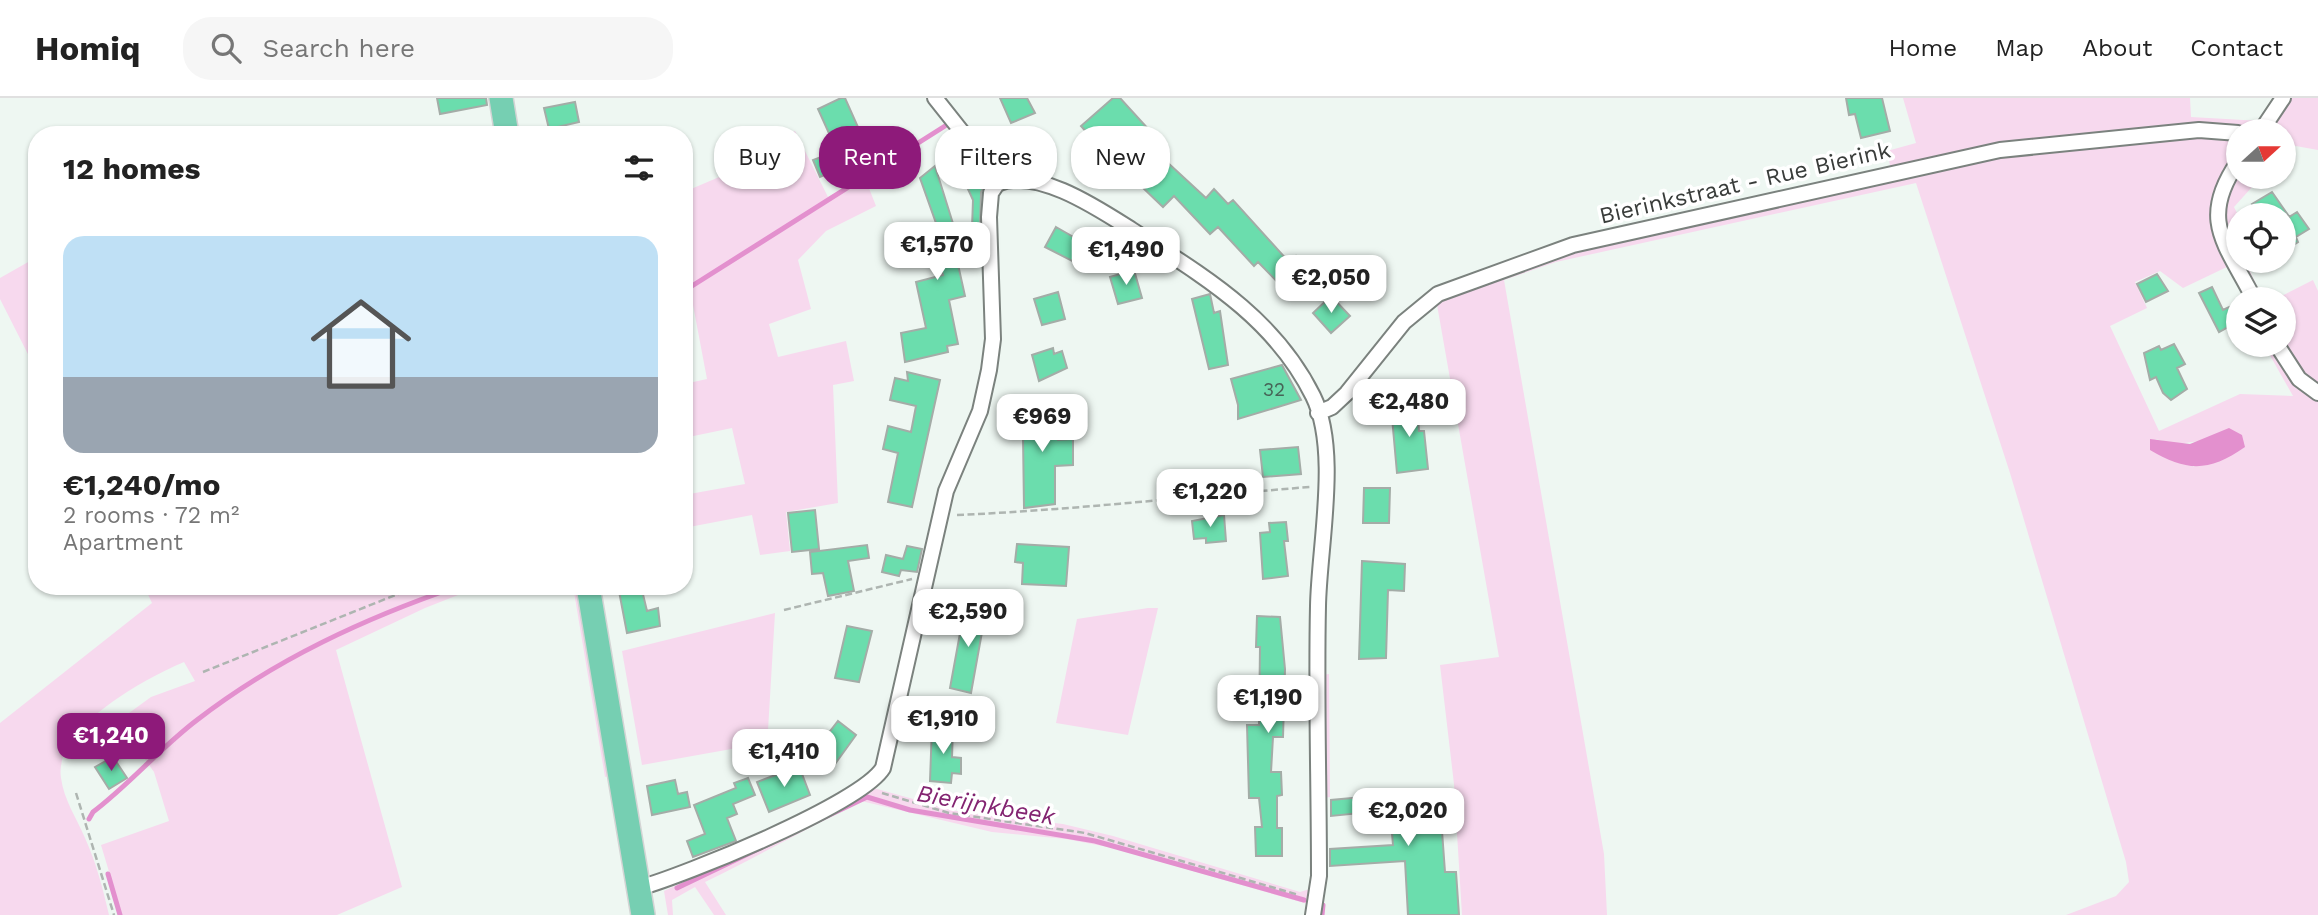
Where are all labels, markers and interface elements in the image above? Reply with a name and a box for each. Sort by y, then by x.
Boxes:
search box [183,17,673,80]
text: Homiq [35,29,141,68]
icon: search [207,29,245,67]
text: Search here [263,33,415,63]
text: Home [1889,34,1957,62]
text: Map [1995,34,2044,62]
text: About [2082,34,2152,62]
text: Contact [2190,34,2283,62]
north arrow [2226,119,2296,189]
map controls [2226,119,2296,357]
chip: Buy [714,126,805,189]
chip: Rent [819,126,921,189]
chip: Filters [935,126,1057,189]
chip: New [1071,126,1170,189]
street label: Bierinkstraat - Rue Bierink [1597,136,1893,230]
icon: filters [620,149,658,187]
text: 12 homes [63,151,201,186]
button: locate [2226,203,2296,273]
pin: €1,570 [880,222,994,282]
pin: €1,490 [1069,228,1183,287]
text: €1,570 [900,231,974,258]
text: €1,490 [1088,236,1164,263]
pin: €2,050 [1274,256,1388,315]
text: €2,050 [1291,264,1371,291]
icon: home [298,281,424,407]
button: layers [2226,287,2296,357]
house number: 32 [1263,378,1285,401]
pin: €2,480 [1352,380,1466,439]
text: €2,480 [1369,388,1449,415]
pin: €969 [1001,394,1083,454]
text: €969 [1013,403,1071,430]
text: €1,240/mo [63,467,220,502]
pin: €1,220 [1153,470,1267,529]
text: €1,220 [1173,478,1247,505]
text: 2 rooms · 72 m² [63,502,239,529]
text: Apartment [63,529,183,556]
pin: €2,590 [911,589,1025,649]
text: €2,590 [929,598,1007,625]
pin: €1,190 [1211,676,1325,735]
text: €1,190 [1233,684,1303,711]
pin: €1,910 [886,696,1000,756]
text: €1,910 [907,705,979,732]
pin: €1,240 [54,714,168,773]
text: €1,240 [73,722,149,749]
pin: €1,410 [727,730,841,789]
text: €1,410 [748,738,820,765]
water label: Bierijnkbeek [915,779,1058,831]
pin: €2,020 [1351,788,1465,848]
text: €2,020 [1368,797,1448,824]

